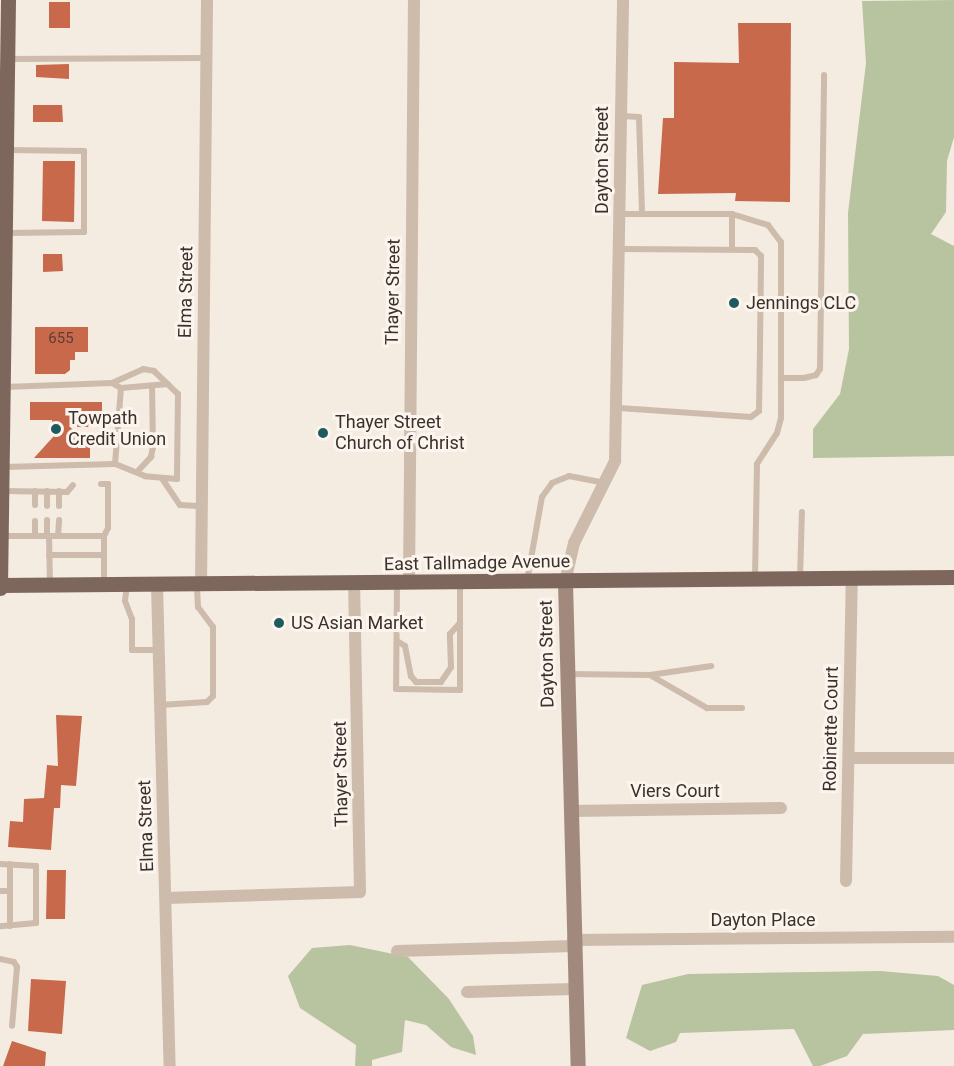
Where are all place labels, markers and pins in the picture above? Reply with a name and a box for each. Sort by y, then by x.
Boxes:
place label: Jennings CLC [746,292,856,314]
marker: Jennings CLC [727,296,741,310]
place label: Towpath Credit Union [68,408,166,450]
place label: Thayer Street Church of Christ [335,412,465,454]
marker: Towpath Credit Union [49,422,63,436]
marker: Thayer Street Church of Christ [316,426,330,440]
place label: US Asian Market [291,612,423,634]
marker: US Asian Market [272,616,286,630]

